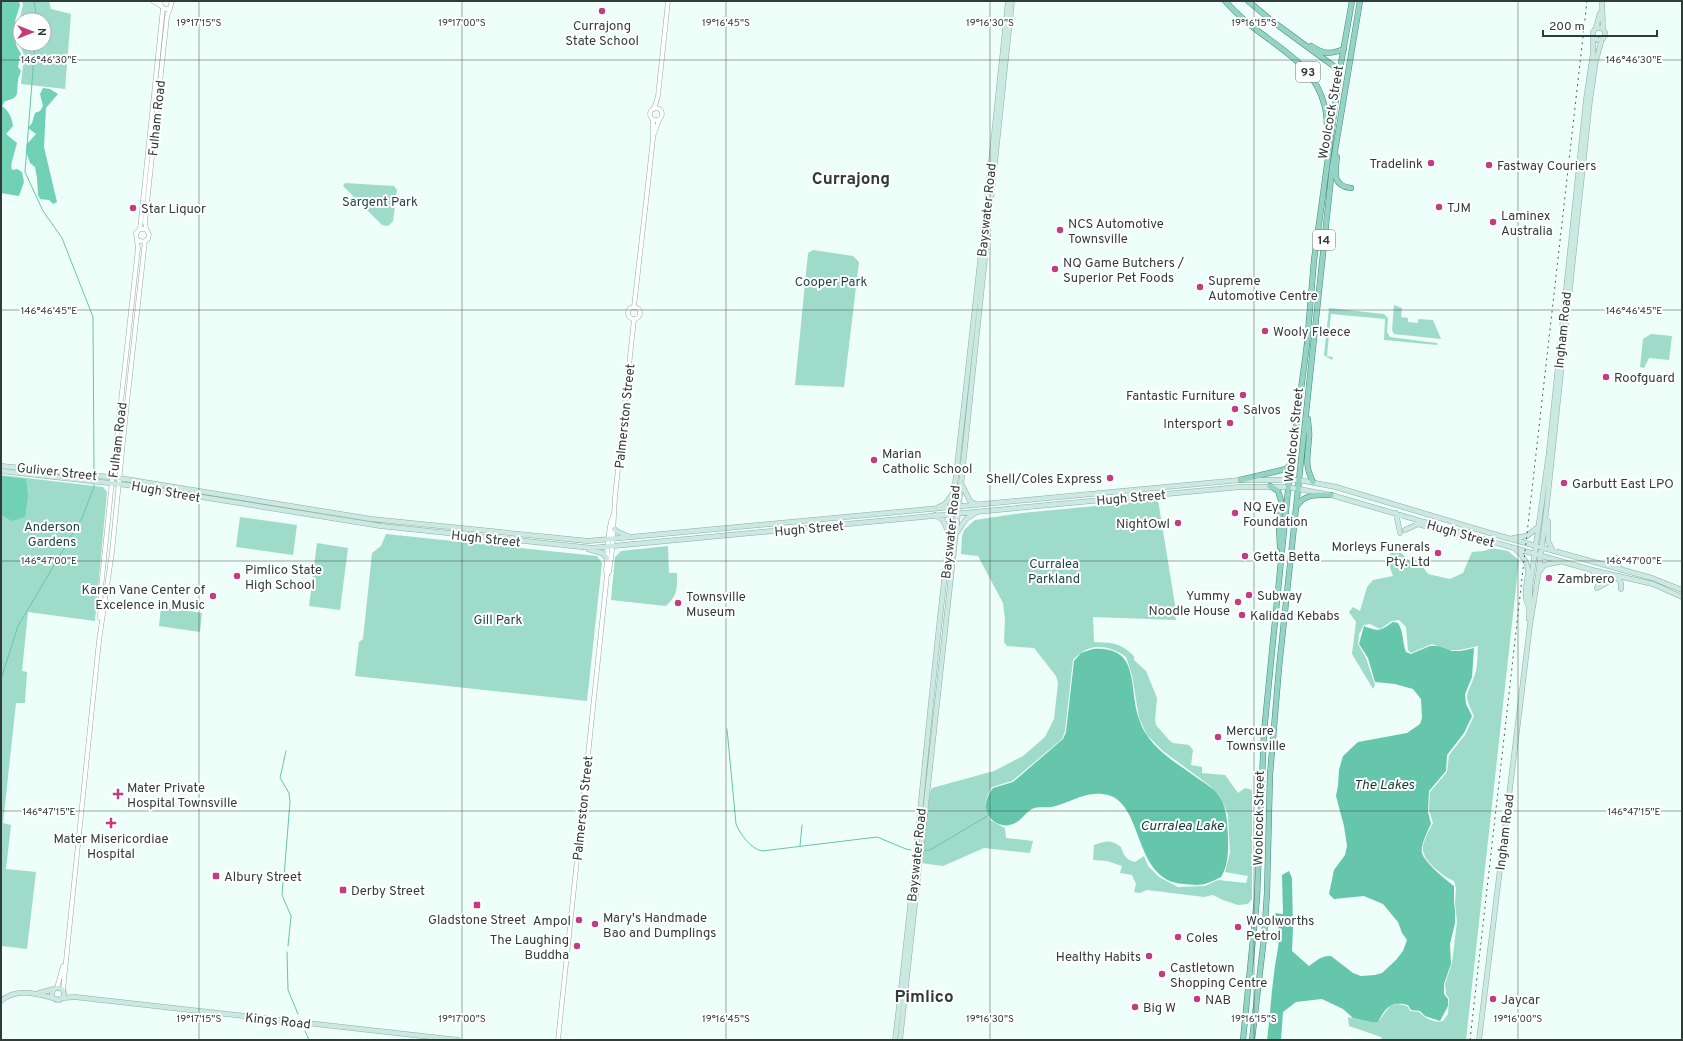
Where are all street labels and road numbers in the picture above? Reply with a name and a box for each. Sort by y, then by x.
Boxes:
road number: 93 [1296,62,1320,82]
street label: Woolcock Street [1316,64,1348,161]
street label: Fulham Road [146,80,170,157]
street label: Bayswater Road [975,163,1001,258]
road number: 14 [1313,230,1335,250]
street label: Ingham Road [1552,291,1576,369]
street label: Palmerston Street [613,363,639,470]
street label: Woolcock Street [1282,387,1308,483]
street label: Fulham Road [106,401,132,479]
street label: Guliver Street [16,461,98,485]
street label: Hugh Street [130,479,202,507]
street label: Bayswater Road [939,485,965,580]
street label: Hugh Street [1096,488,1167,510]
street label: Hugh Street [1425,518,1496,552]
street label: Hugh Street [774,519,845,541]
street label: Hugh Street [450,528,521,552]
street label: Palmerston Street [571,755,597,862]
street label: Woolcock Street [1251,770,1269,866]
street label: Ingham Road [1493,793,1519,871]
street label: Bayswater Road [905,808,931,903]
street label: Kings Road [244,1011,311,1033]

